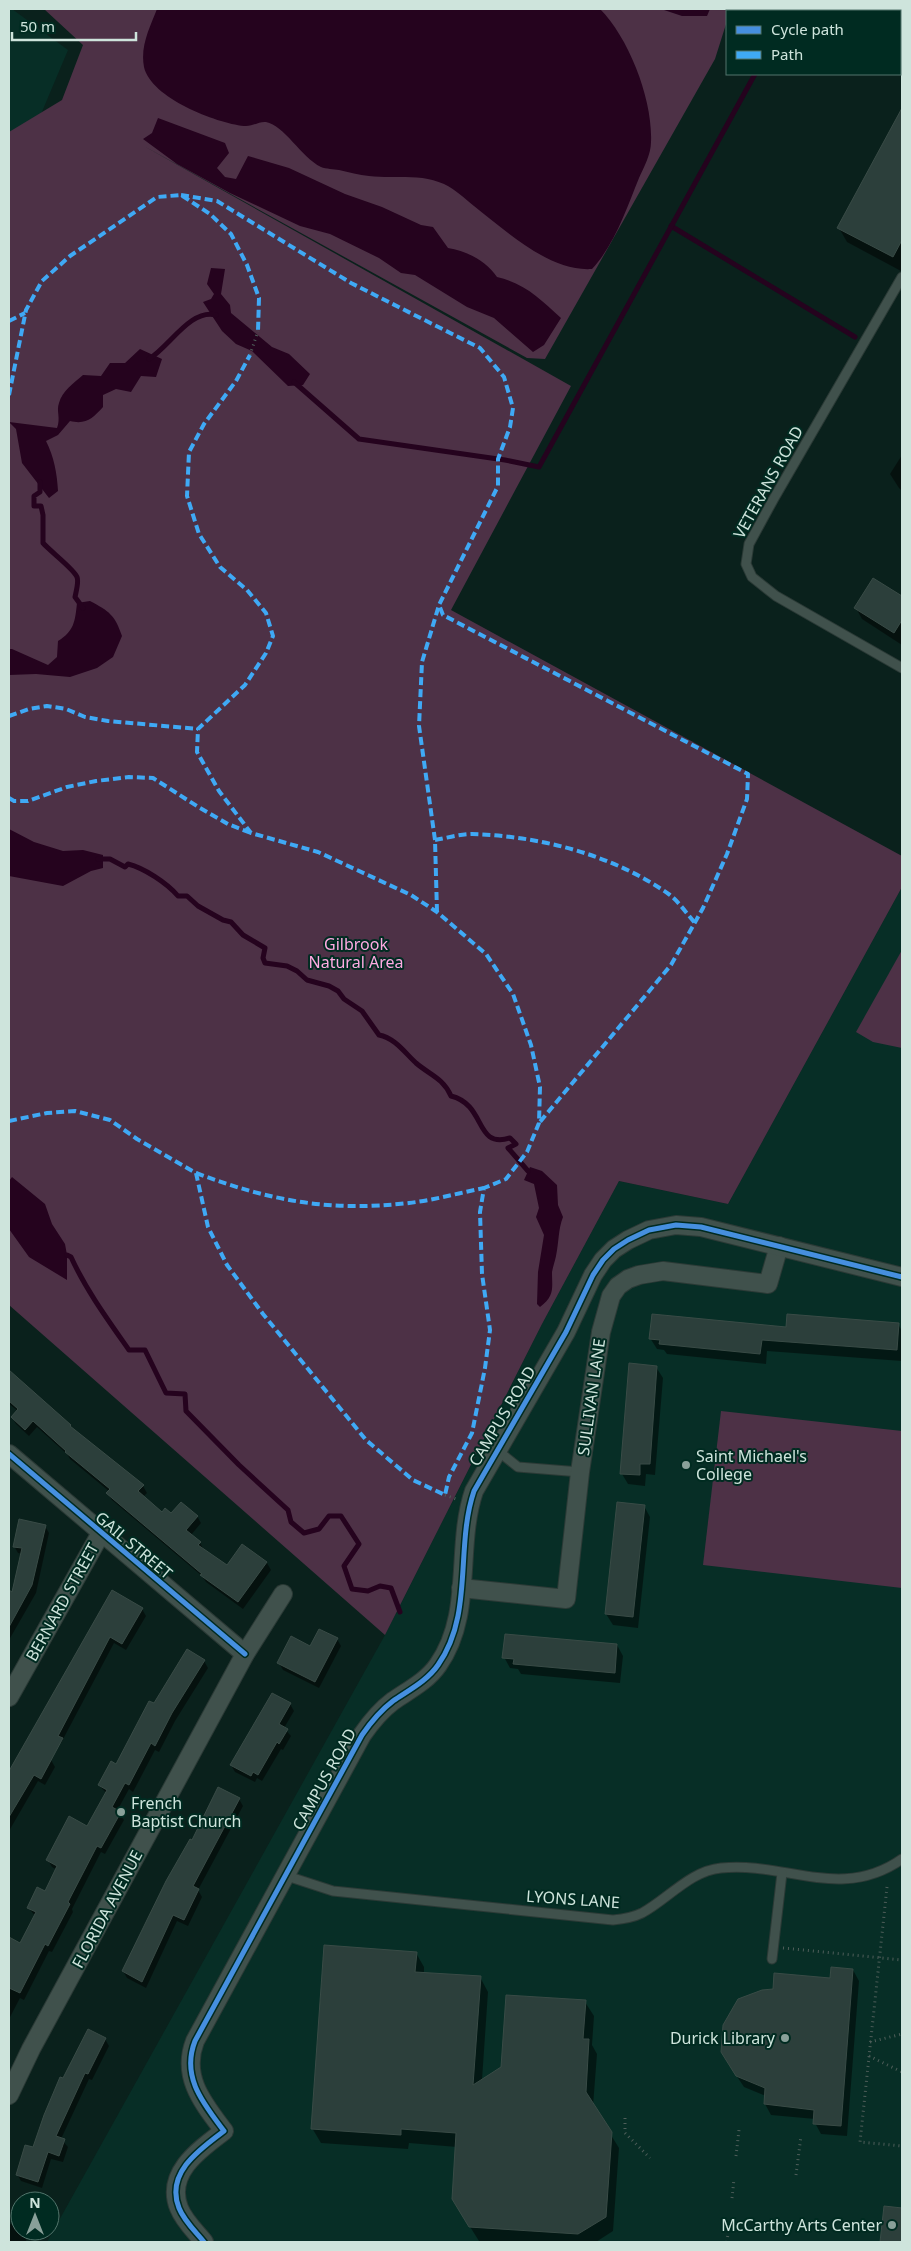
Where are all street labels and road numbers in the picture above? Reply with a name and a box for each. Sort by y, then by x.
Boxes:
street label: VETERANS ROAD [728,422,808,542]
street label: SULLIVAN LANE [572,1337,610,1457]
street label: CAMPUS ROAD [463,1362,541,1470]
street label: GAIL STREET [91,1506,177,1584]
street label: BERNARD STREET [20,1539,104,1665]
street label: CAMPUS ROAD [287,1724,361,1834]
street label: FLORIDA AVENUE [67,1846,147,1972]
street label: LYONS LANE [525,1885,621,1913]

